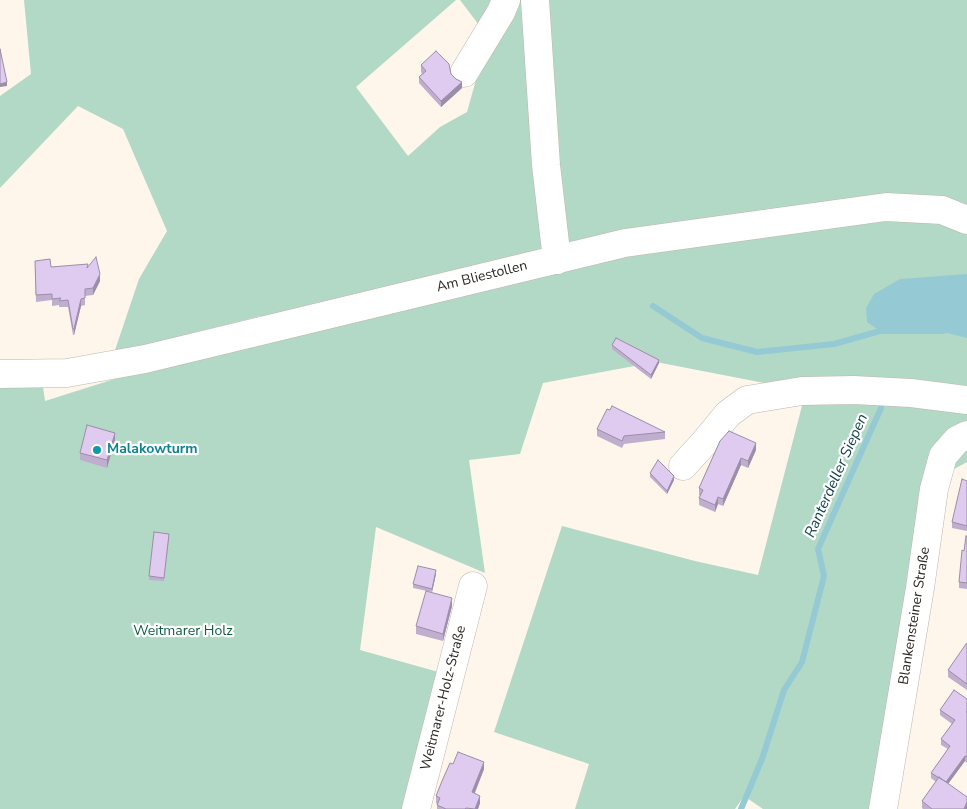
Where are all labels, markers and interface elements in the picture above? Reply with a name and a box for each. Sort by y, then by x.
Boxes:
street label: Am Bliestollen [435,258,529,296]
water label: Ranterdeller Siepen [802,411,872,541]
place label: Malakowturm [107,442,198,458]
marker: Malakowturm [91,444,103,456]
street label: Blankensteiner Straße [896,546,934,686]
park label: Weitmarer Holz [133,624,233,640]
street label: Weitmarer-Holz-Straße [418,624,470,772]

